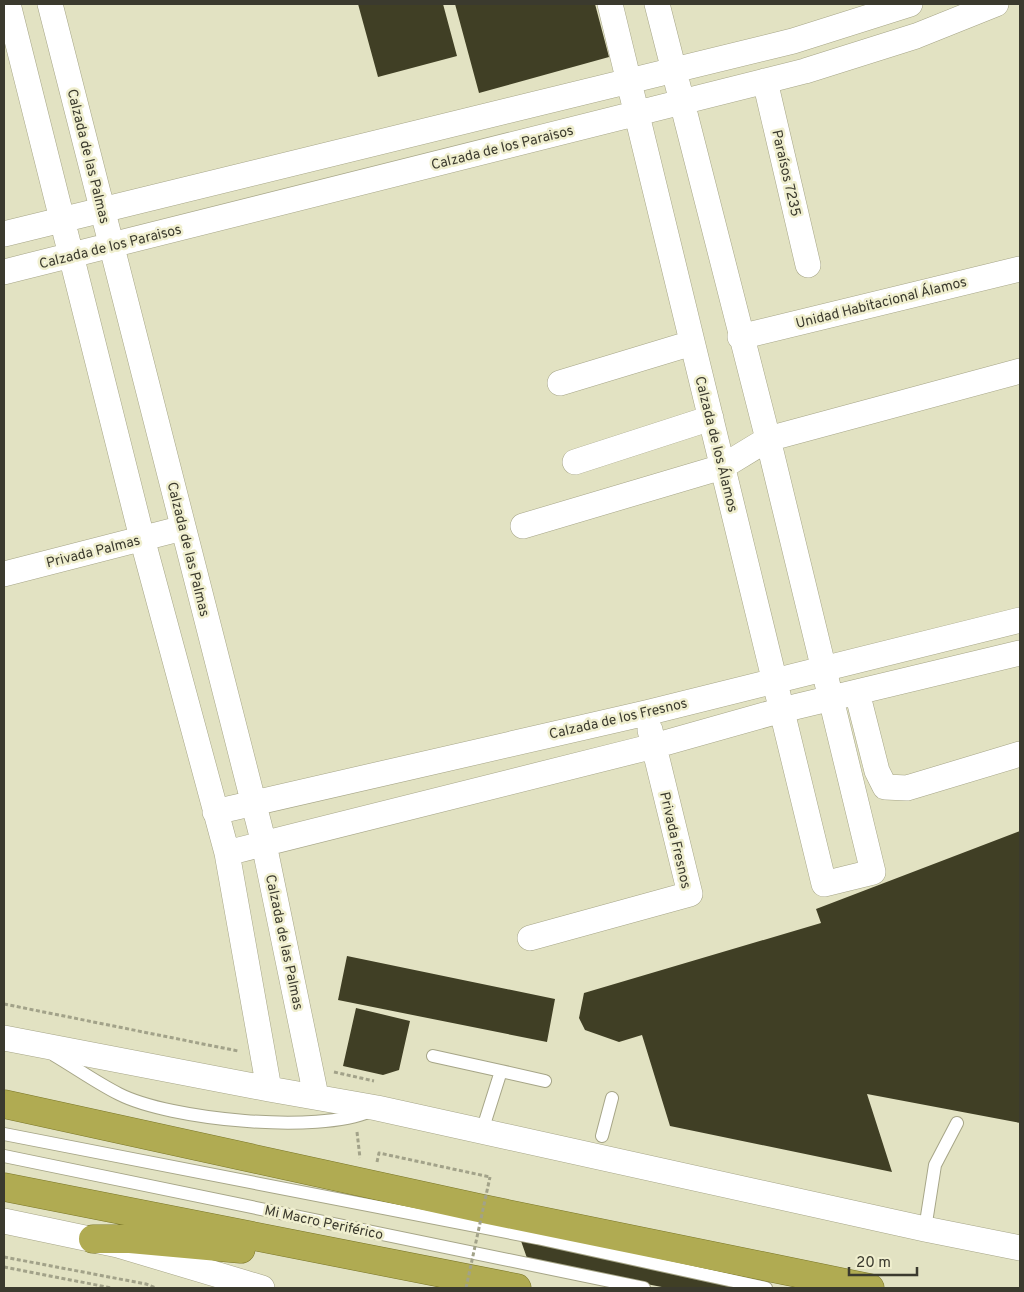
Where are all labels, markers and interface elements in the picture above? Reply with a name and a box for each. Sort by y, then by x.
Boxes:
street label: Calzada de las Palmas [63,87,113,225]
street label: Calzada de los Paraisos [429,123,575,174]
street label: Paraísos 7235 [767,128,804,218]
street label: Calzada de los Paraisos [37,222,183,273]
street label: Unidad Habitacional Álamos [794,273,969,333]
street label: Calzada de los Álamos [690,374,742,514]
street label: Calzada de las Palmas [163,480,213,618]
street label: Privada Palmas [45,533,142,572]
street label: Calzada de los Fresnos [548,695,689,744]
street label: Privada Fresnos [655,790,694,890]
street label: Calzada de las Palmas [261,873,306,1012]
street label: Mi Macro Periférico [263,1203,385,1244]
scale bar [849,1244,916,1276]
text: 20 m [856,1254,891,1273]

